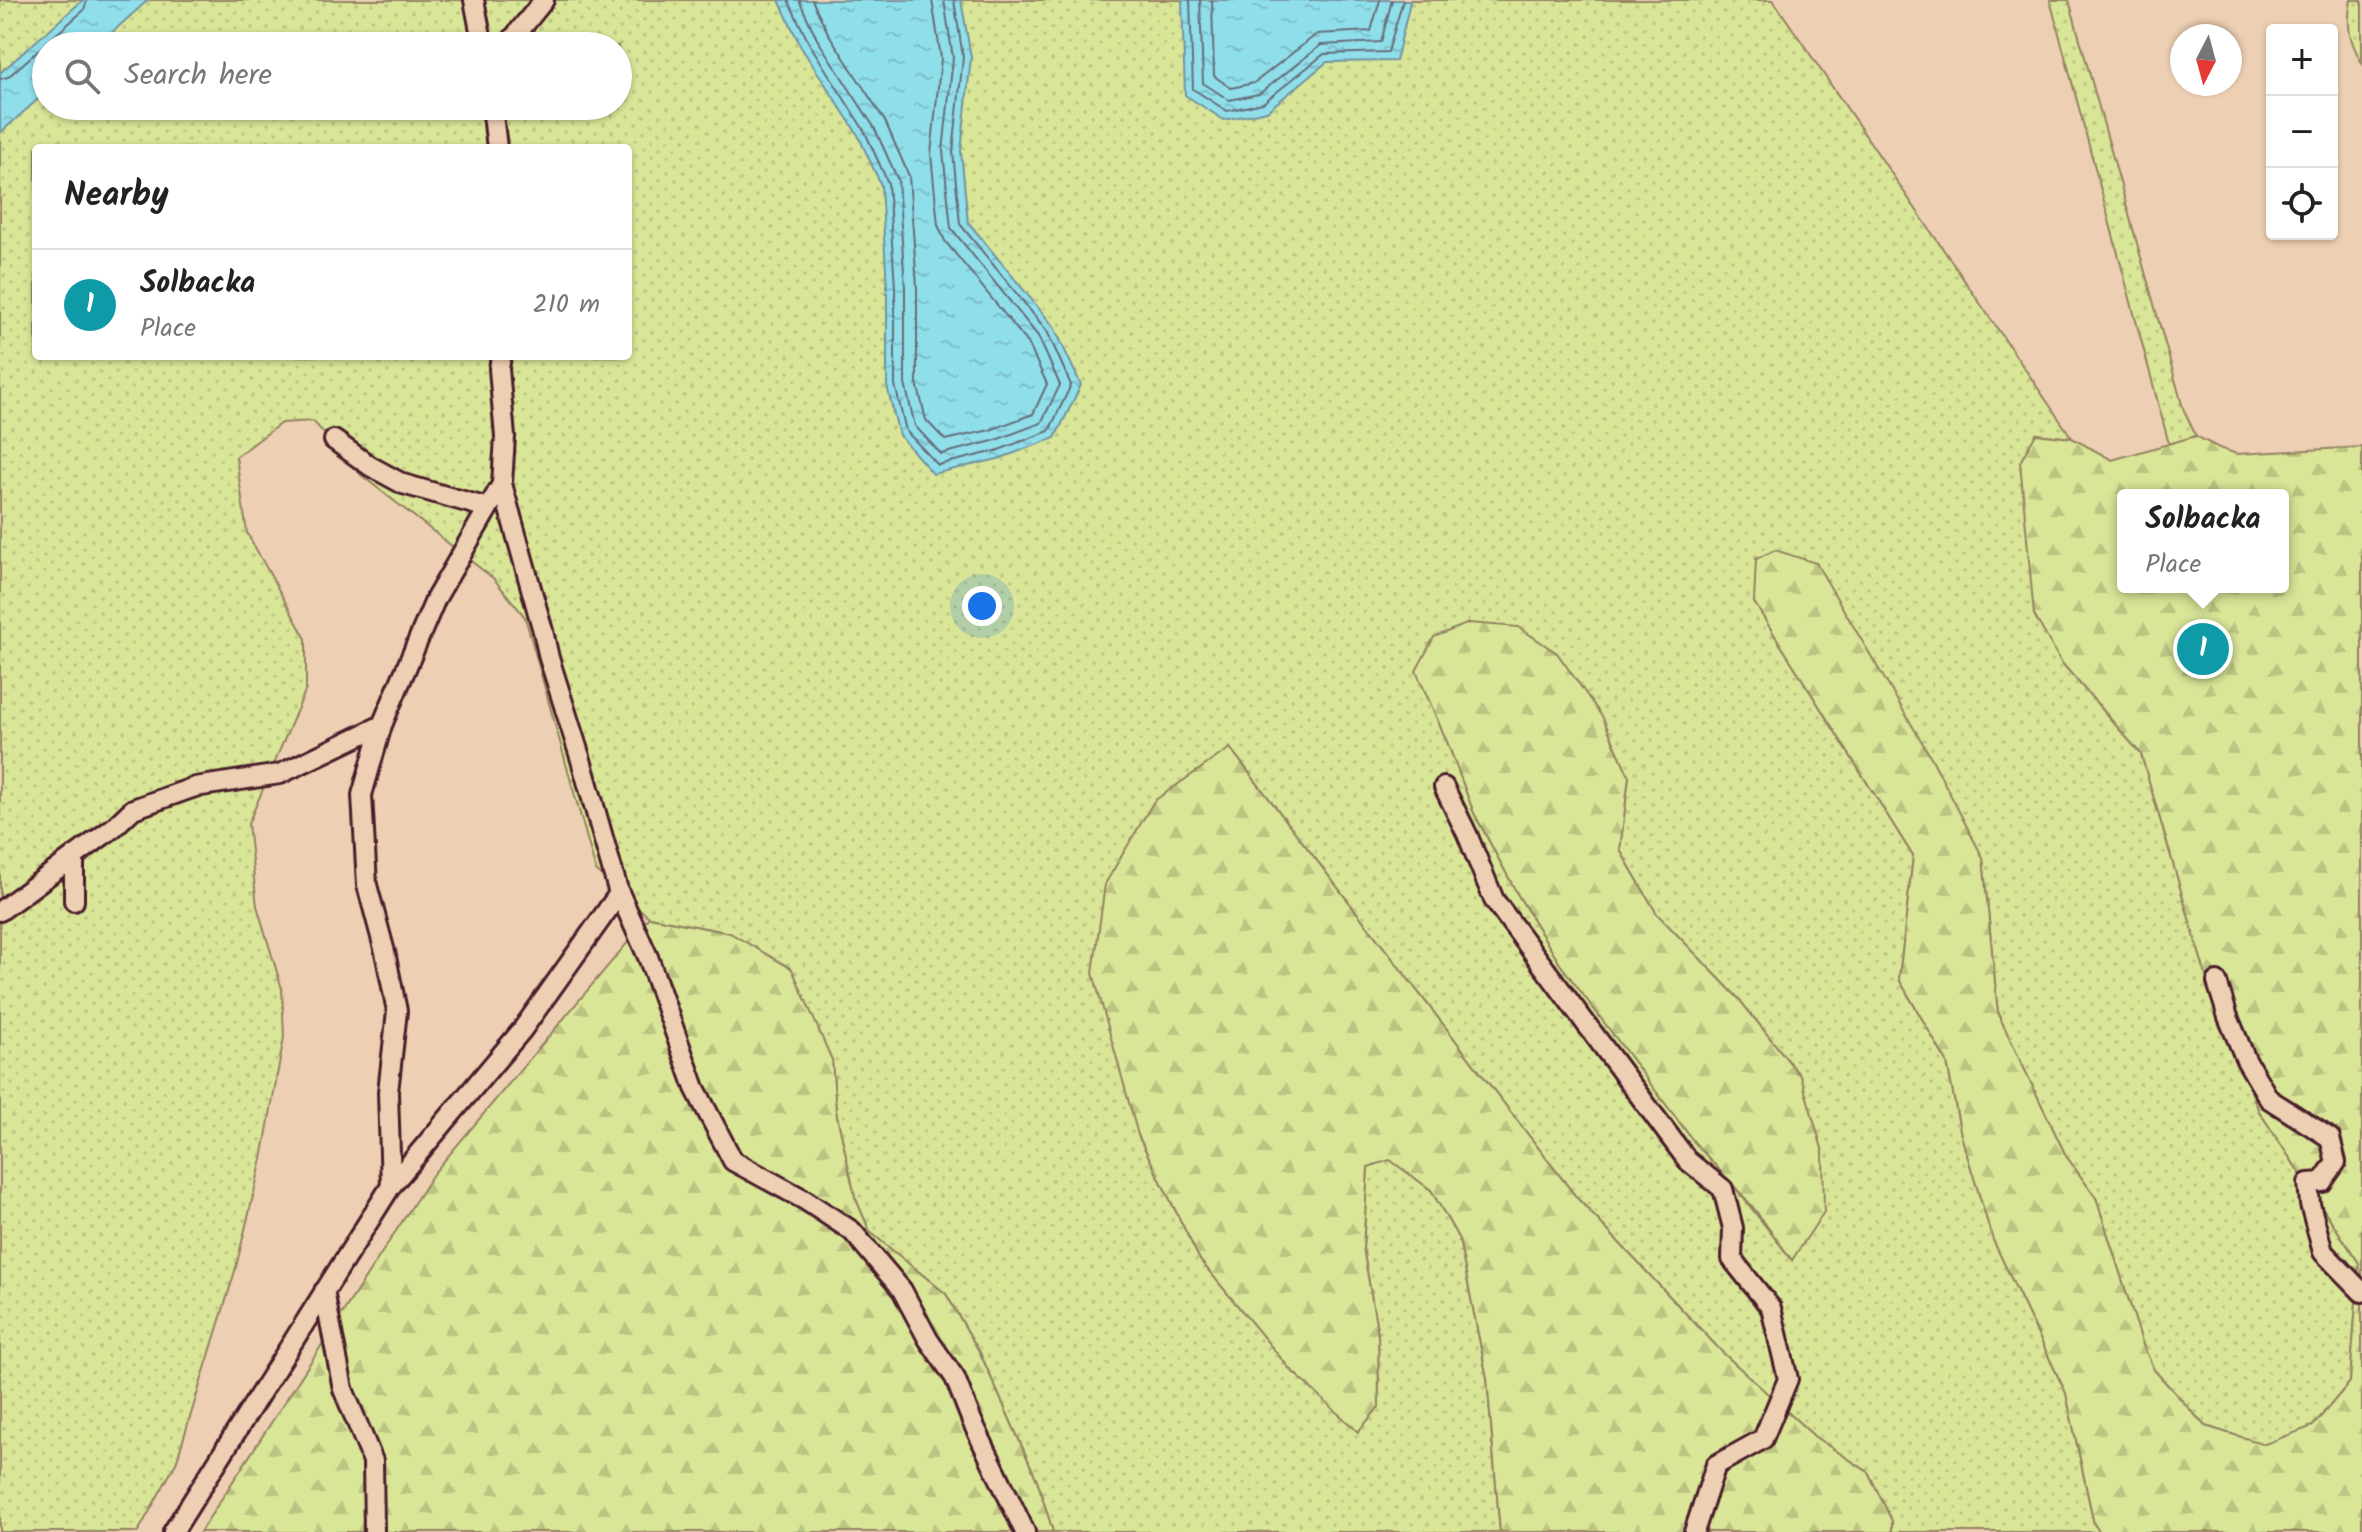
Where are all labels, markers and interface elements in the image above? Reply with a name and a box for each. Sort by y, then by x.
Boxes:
north arrow [2170,24,2242,96]
map controls [2266,24,2338,240]
button: + [2266,24,2338,96]
search box [32,32,632,120]
text: Search here [124,52,272,100]
icon: search [60,54,104,98]
button: − [2266,96,2338,168]
button: locate [2266,168,2338,240]
text: Nearby [64,169,169,223]
text: Solbacka [140,260,255,308]
text: 1 [86,284,94,326]
text: 210 m [533,284,600,326]
text: Place [140,308,196,350]
popup [2117,489,2289,593]
text: Solbacka [2145,496,2261,544]
text: Place [2145,544,2201,586]
your location [962,586,1002,626]
pin: 1 [2177,619,2229,679]

